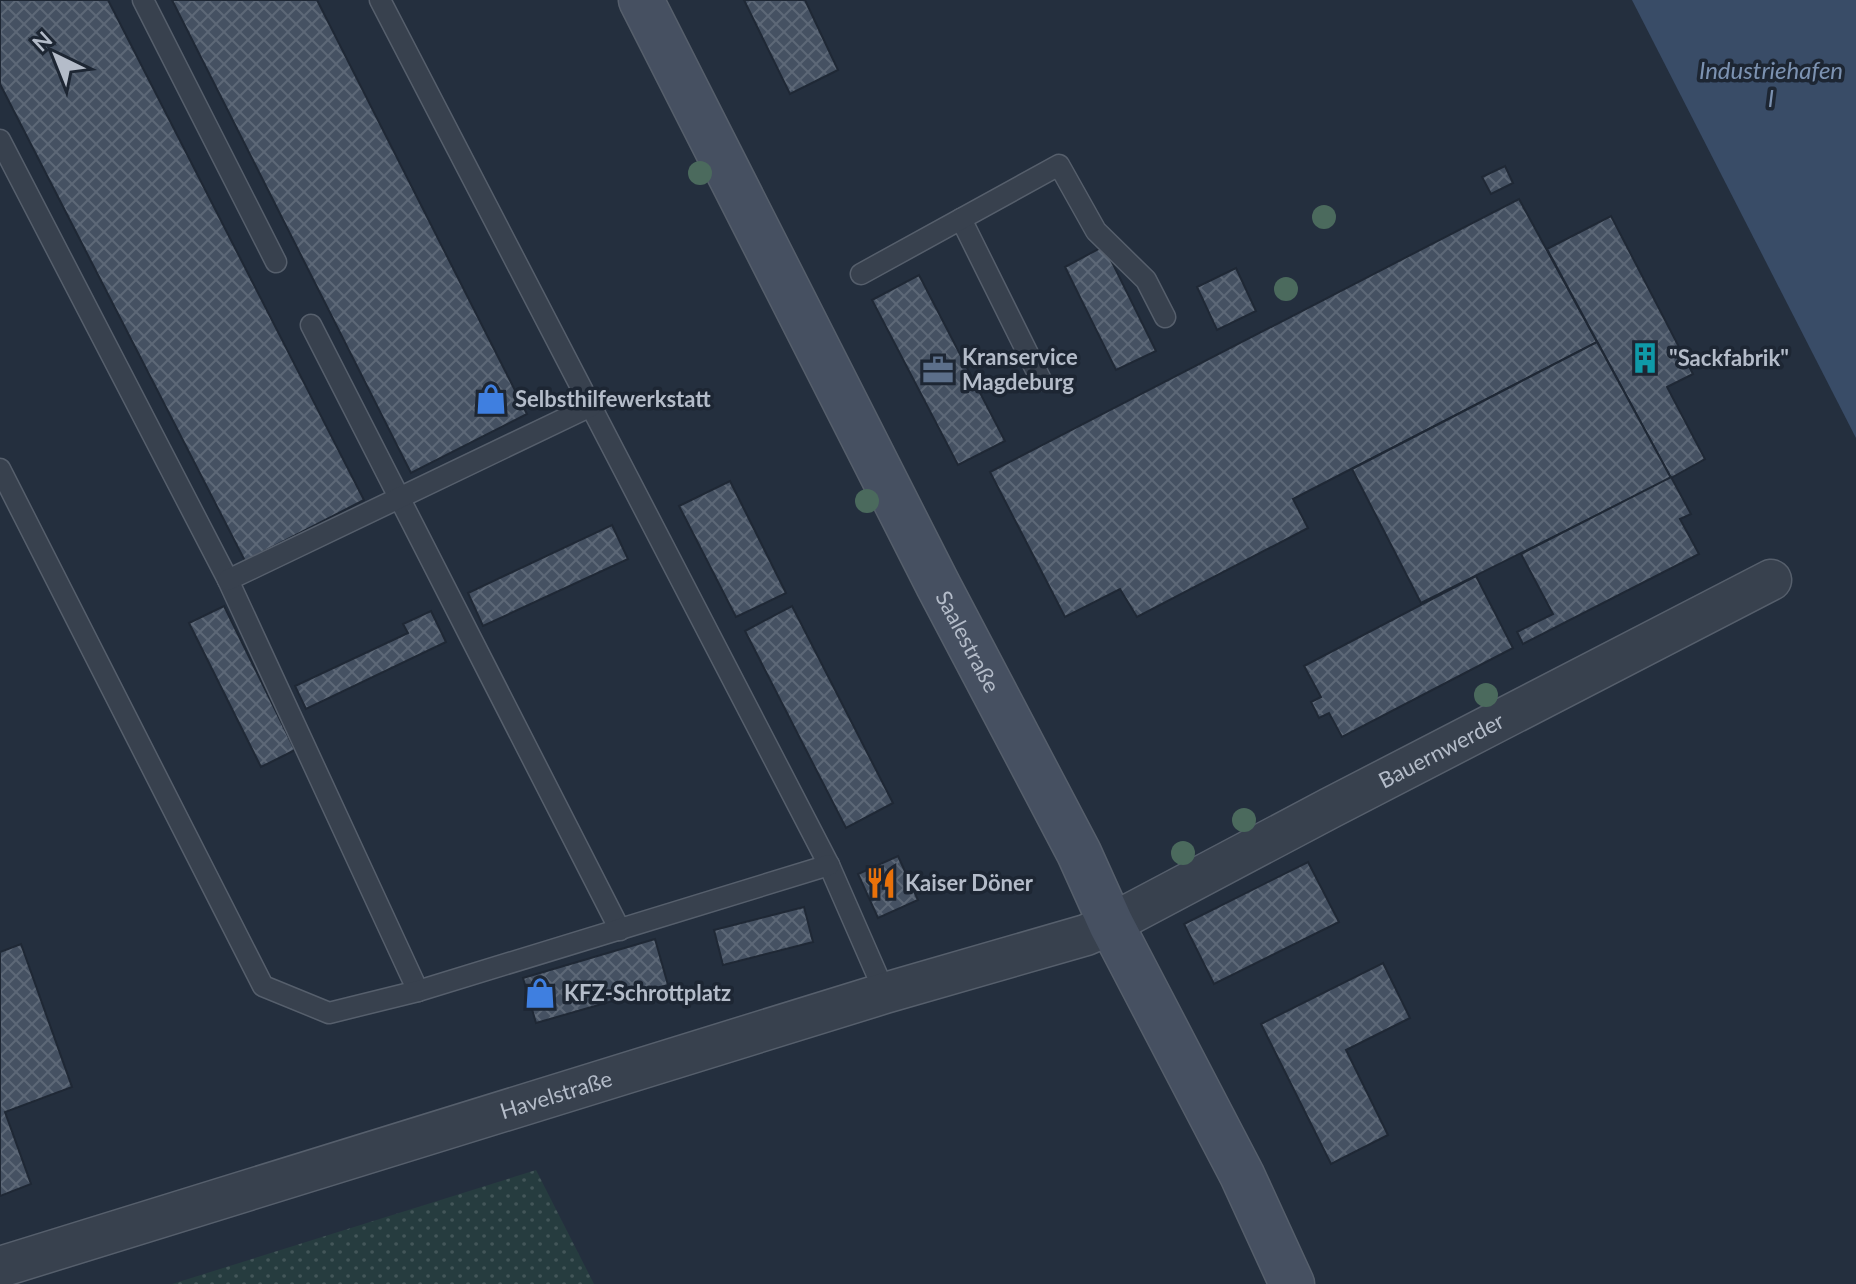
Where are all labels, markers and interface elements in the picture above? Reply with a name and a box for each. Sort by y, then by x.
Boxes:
north arrow [16,16,96,96]
text: N [27,25,57,57]
water label: Industriehafen I [1699,55,1843,112]
building icon: "Sackfabrik" [1628,341,1662,375]
place label: Kranservice Magdeburg [962,343,1078,395]
place label: "Sackfabrik" [1669,344,1789,371]
office icon: Kranservice Magdeburg [921,353,955,387]
shop icon: Selbsthilfewerkstatt [474,382,508,416]
place label: Selbsthilfewerkstatt [515,385,711,412]
street label: Saalestraße [930,586,1006,697]
street label: Bauernwerder [1374,706,1508,794]
restaurant icon: Kaiser Döner [864,866,898,900]
place label: Kaiser Döner [905,869,1034,896]
shop icon: KFZ-Schrottplatz [523,976,557,1010]
place label: KFZ-Schrottplatz [564,979,731,1006]
street label: Havelstraße [497,1064,615,1124]

